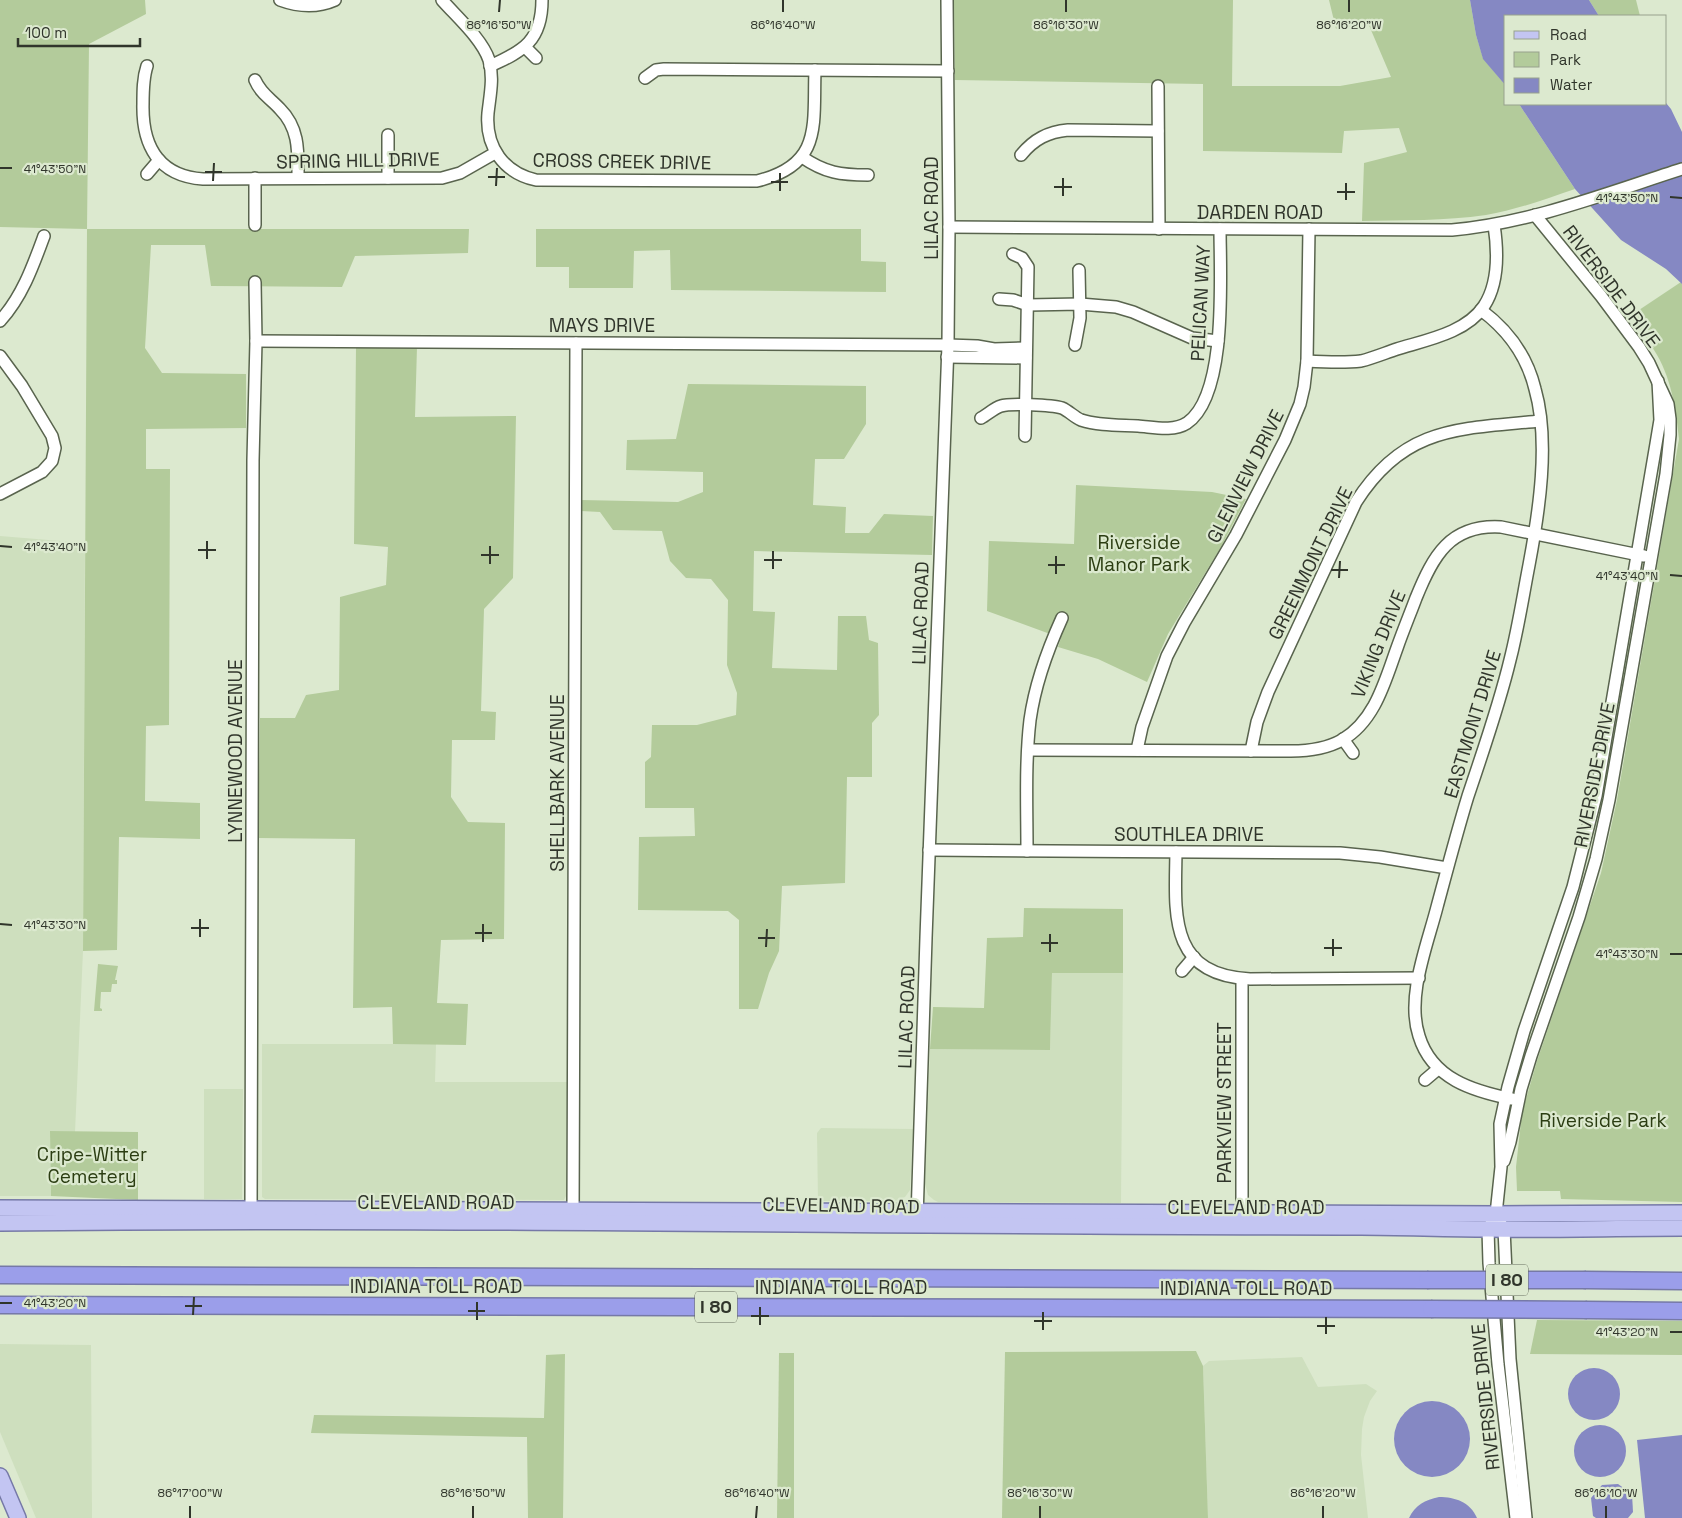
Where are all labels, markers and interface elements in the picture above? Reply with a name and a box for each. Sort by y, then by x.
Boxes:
scale bar [18,15,140,47]
legend [1504,15,1667,105]
text: 86°16'50"W [466,17,532,33]
text: 86°16'40"W [750,17,816,33]
text: 86°16'30"W [1033,17,1099,33]
text: 86°16'20"W [1316,17,1382,33]
text: 100 m [25,23,67,42]
text: Road [1550,25,1587,44]
text: Park [1550,50,1581,69]
text: Water [1550,75,1593,94]
street label: SPRING HILL DRIVE [276,147,440,174]
street label: CROSS CREEK DRIVE [532,147,712,176]
street label: LILAC ROAD [919,156,944,260]
text: 41°43'50"N [24,161,86,177]
text: 41°43'50"N [1596,190,1658,206]
street label: DARDEN ROAD [1197,200,1323,225]
street label: RIVERSIDE DRIVE [1557,220,1666,353]
street label: PELICAN WAY [1185,244,1216,362]
street label: MAYS DRIVE [549,313,655,338]
street label: GLENVIEW DRIVE [1201,405,1290,547]
street label: GREENMONT DRIVE [1262,482,1358,644]
park label: Riverside Manor Park [1088,530,1190,577]
text: 41°43'40"N [24,539,86,555]
street label: LILAC ROAD [906,561,935,665]
text: 41°43'40"N [1596,568,1658,584]
street label: VIKING DRIVE [1345,586,1411,702]
street label: EASTMONT DRIVE [1438,647,1507,801]
street label: LYNNEWOOD AVENUE [223,659,248,843]
street label: SHELLBARK AVENUE [545,694,570,872]
street label: RIVERSIDE DRIVE [1568,700,1621,850]
street label: SOUTHLEA DRIVE [1114,822,1264,847]
text: 41°43'30"N [24,917,86,933]
text: 41°43'30"N [1596,946,1658,962]
street label: LILAC ROAD [892,965,921,1069]
street label: PARKVIEW STREET [1212,1022,1237,1184]
park label: Riverside Park [1539,1108,1667,1133]
park label: Cripe-Witter Cemetery [37,1142,147,1189]
street label: CLEVELAND ROAD [357,1190,515,1215]
street label: CLEVELAND ROAD [762,1192,920,1219]
street label: CLEVELAND ROAD [1167,1195,1325,1220]
road number: I 80 [1486,1264,1528,1296]
street label: INDIANA TOLL ROAD [350,1274,522,1299]
street label: INDIANA TOLL ROAD [755,1275,927,1300]
street label: INDIANA TOLL ROAD [1160,1276,1332,1301]
road number: I 80 [695,1291,737,1322]
text: 41°43'20"N [24,1295,86,1311]
street label: RIVERSIDE DRIVE [1465,1322,1506,1471]
text: 41°43'20"N [1596,1324,1658,1340]
text: 86°17'00"W [157,1485,223,1501]
text: 86°16'50"W [440,1485,506,1501]
text: 86°16'40"W [724,1485,790,1501]
text: 86°16'30"W [1007,1485,1073,1501]
text: 86°16'20"W [1290,1485,1356,1501]
text: 86°16'10"W [1574,1485,1638,1501]

